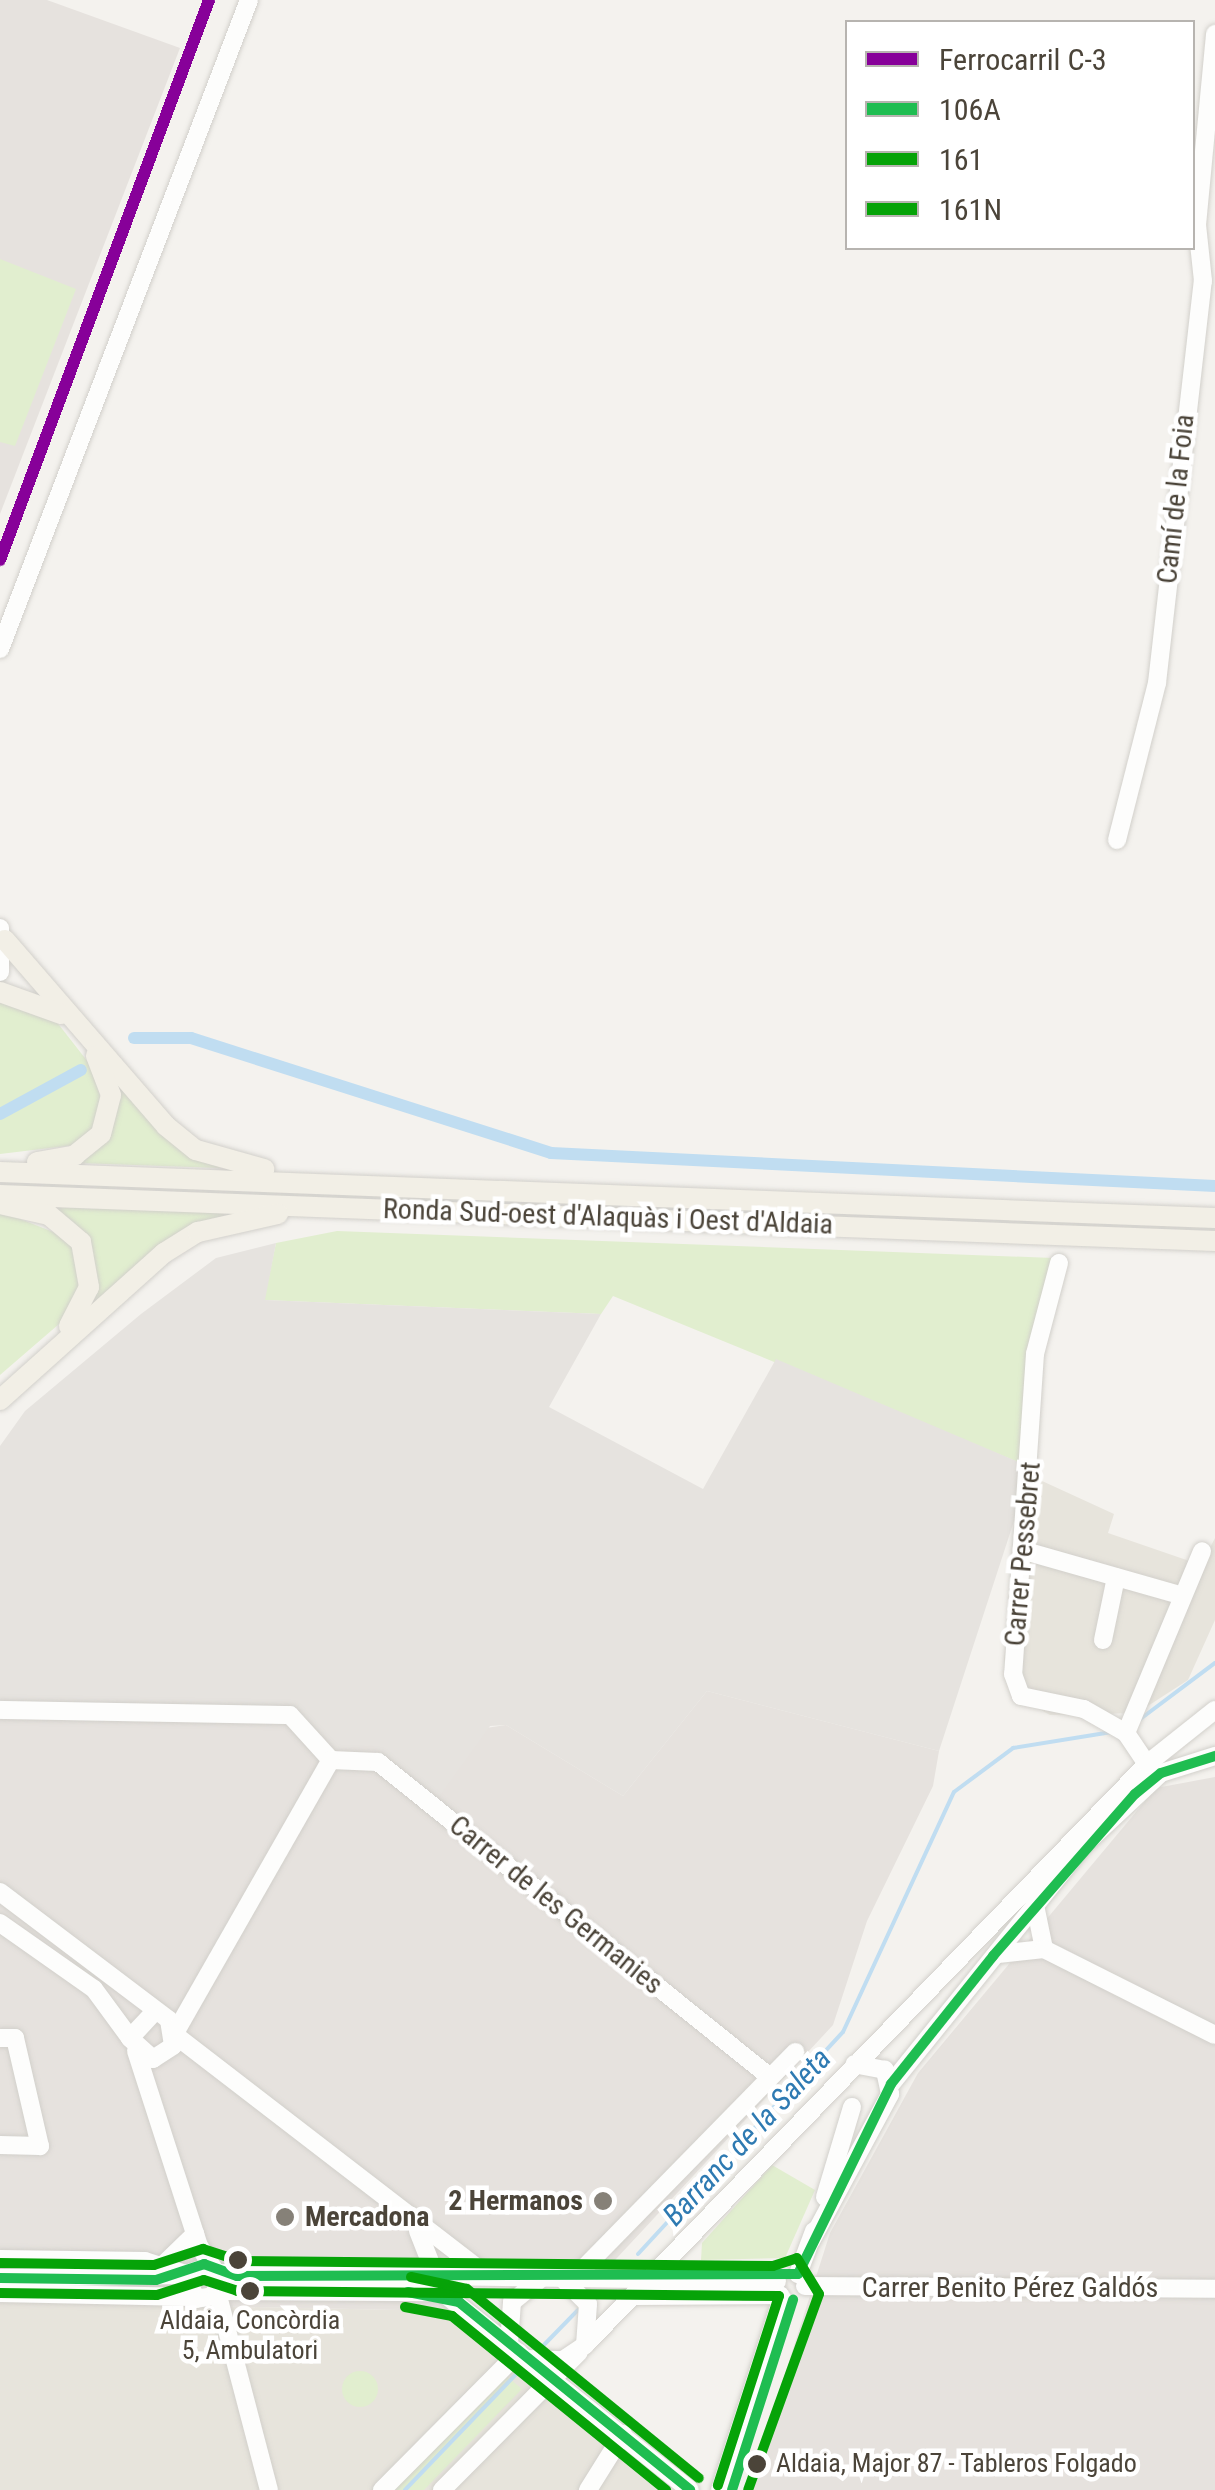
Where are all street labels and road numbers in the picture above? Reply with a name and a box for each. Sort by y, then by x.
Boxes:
street label: Camí de la Foia [1150,413,1202,585]
street label: Ronda Sud-oest d'Alaquàs i Oest d'Aldaia [382,1192,834,1242]
street label: Carrer Pessebret [998,1460,1048,1648]
street label: Carrer de les Germanies [442,1809,670,2001]
street label: Carrer Benito Pérez Galdós [862,2271,1158,2305]

